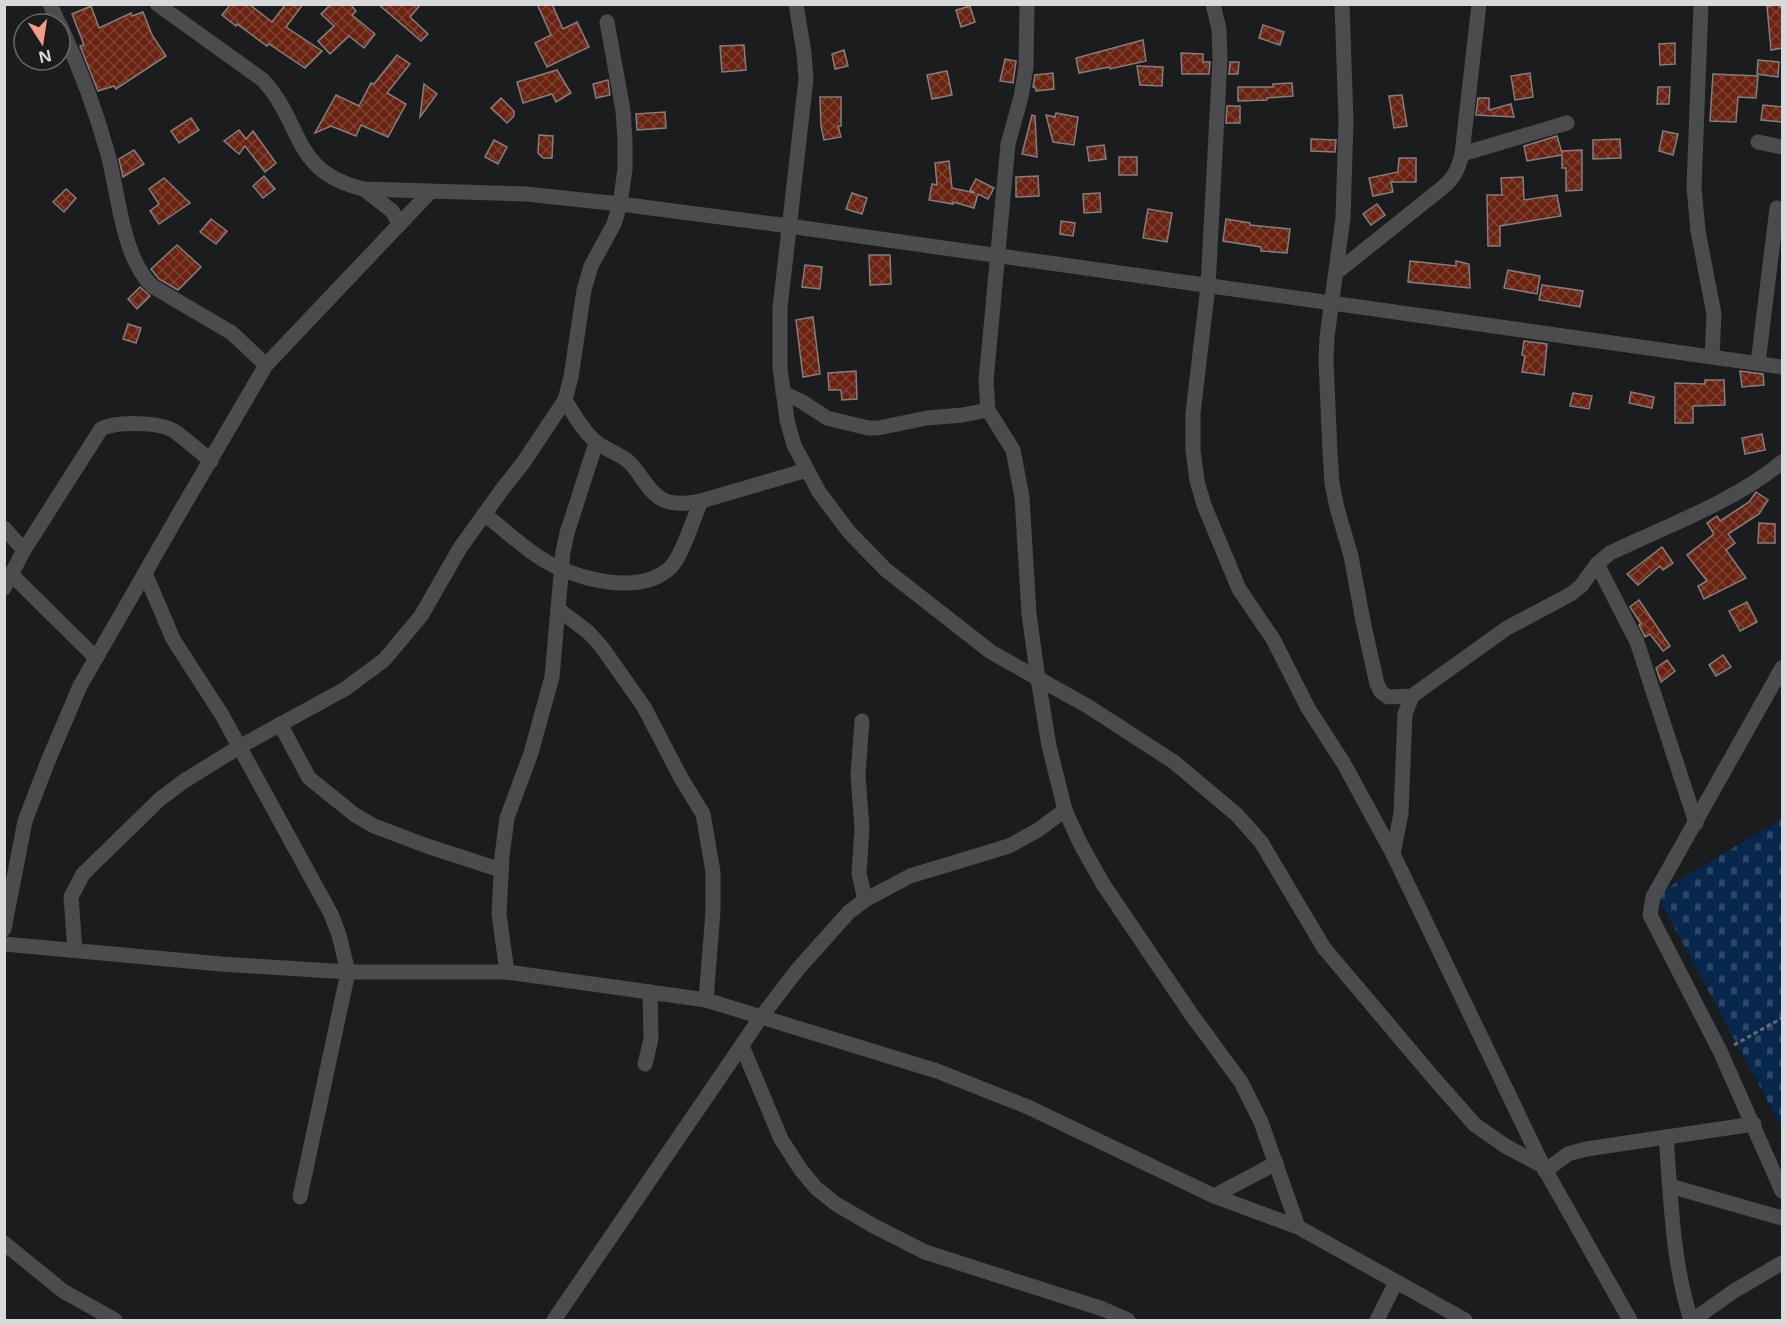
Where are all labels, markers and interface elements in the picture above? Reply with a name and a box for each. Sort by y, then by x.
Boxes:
north arrow [12,12,72,72]
text: N [36,45,54,69]

